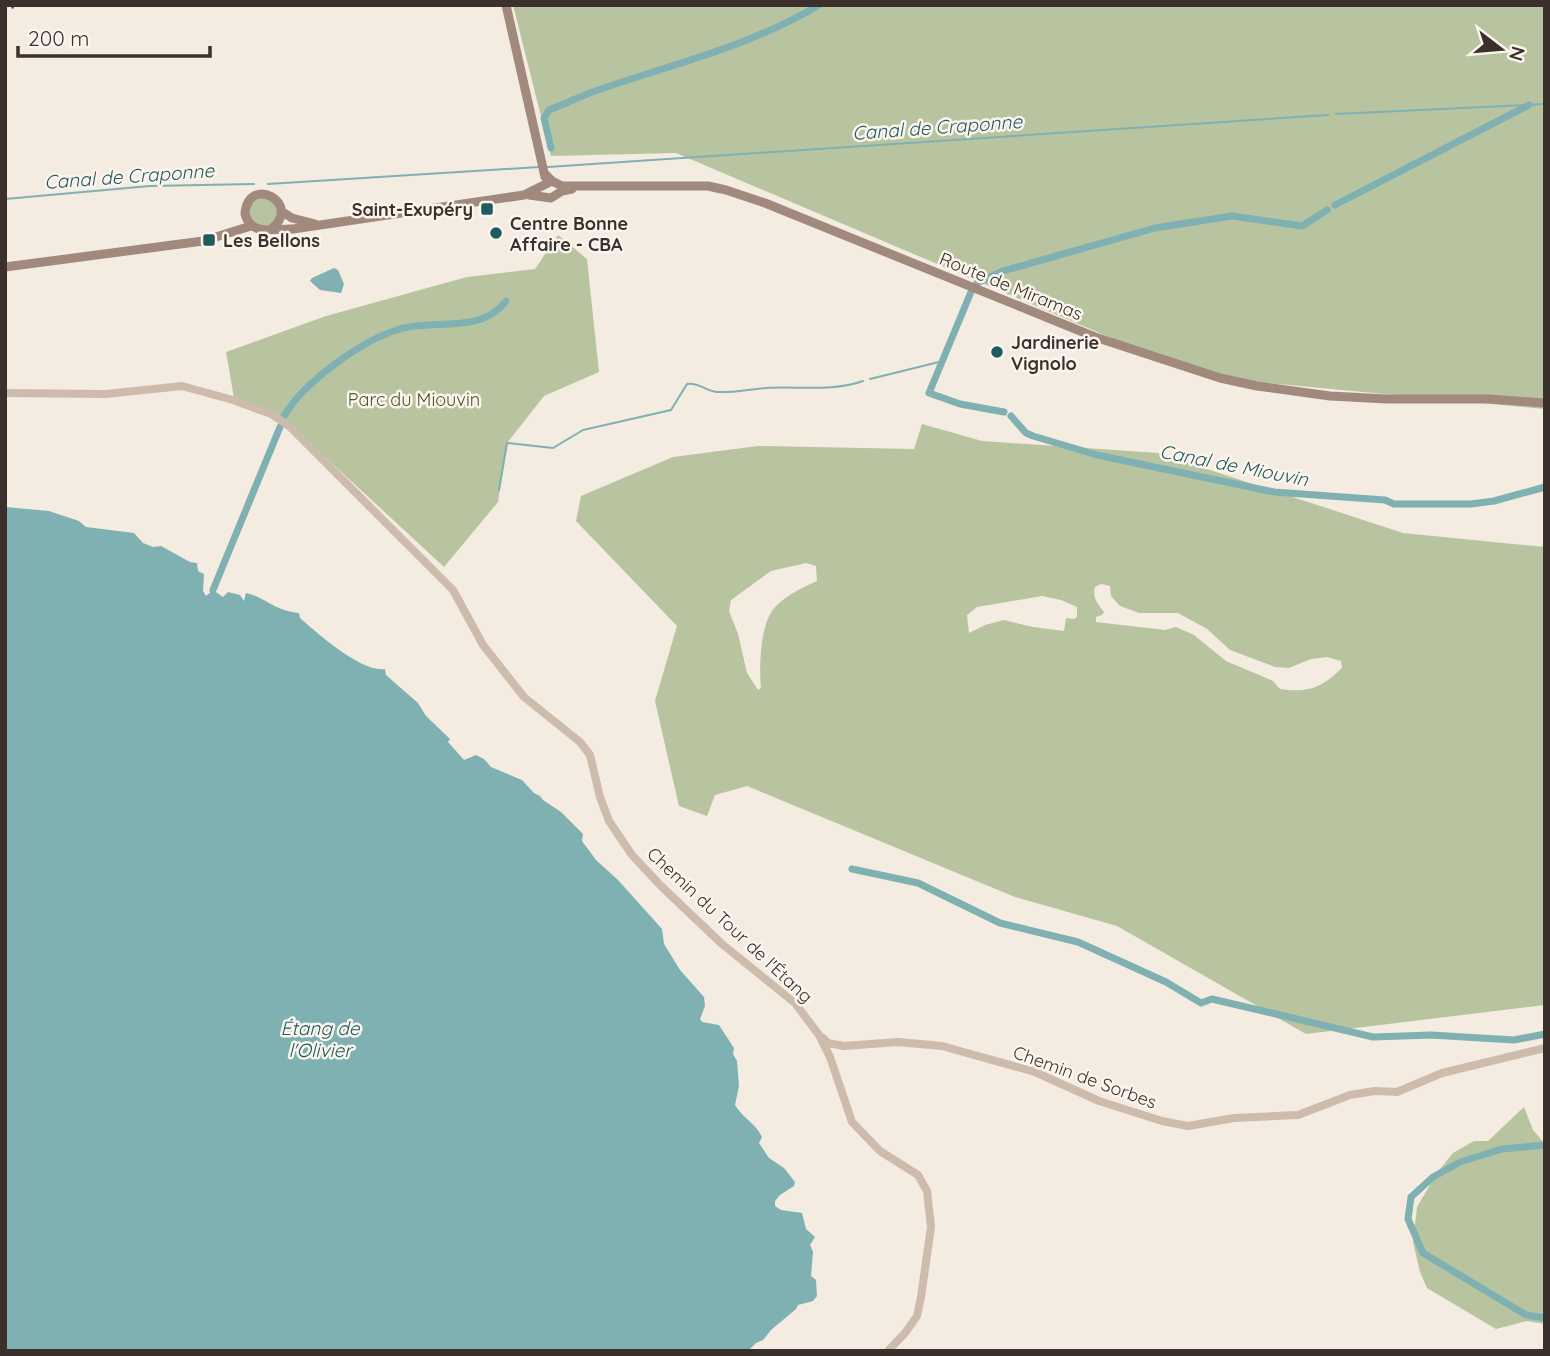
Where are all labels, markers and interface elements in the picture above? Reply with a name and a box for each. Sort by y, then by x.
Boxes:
scale bar [18,14,210,58]
north arrow [1466,14,1536,84]
text: 200 m [28,25,90,51]
text: N [1504,44,1531,64]
water label: Canal de Craponne [851,109,1024,145]
water label: Canal de Craponne [43,158,216,194]
place label: Saint-Exupéry [352,198,473,221]
marker: Saint-Exupéry [479,201,495,217]
place label: Centre Bonne Affaire - CBA [510,212,628,256]
marker: Centre Bonne Affaire - CBA [488,225,504,241]
place label: Les Bellons [223,229,320,252]
marker: Les Bellons [201,232,217,248]
street label: Route de Miramas [936,247,1086,325]
place label: Jardinerie Vignolo [1011,331,1099,375]
marker: Jardinerie Vignolo [989,344,1005,360]
park label: Parc du Miouvin [348,388,480,411]
water label: Canal de Miouvin [1158,439,1311,491]
street label: Chemin du Tour de l'Étang [642,842,818,1008]
water label: Étang de l'Olivier [280,1016,361,1062]
street label: Chemin de Sorbes [1010,1040,1160,1114]

